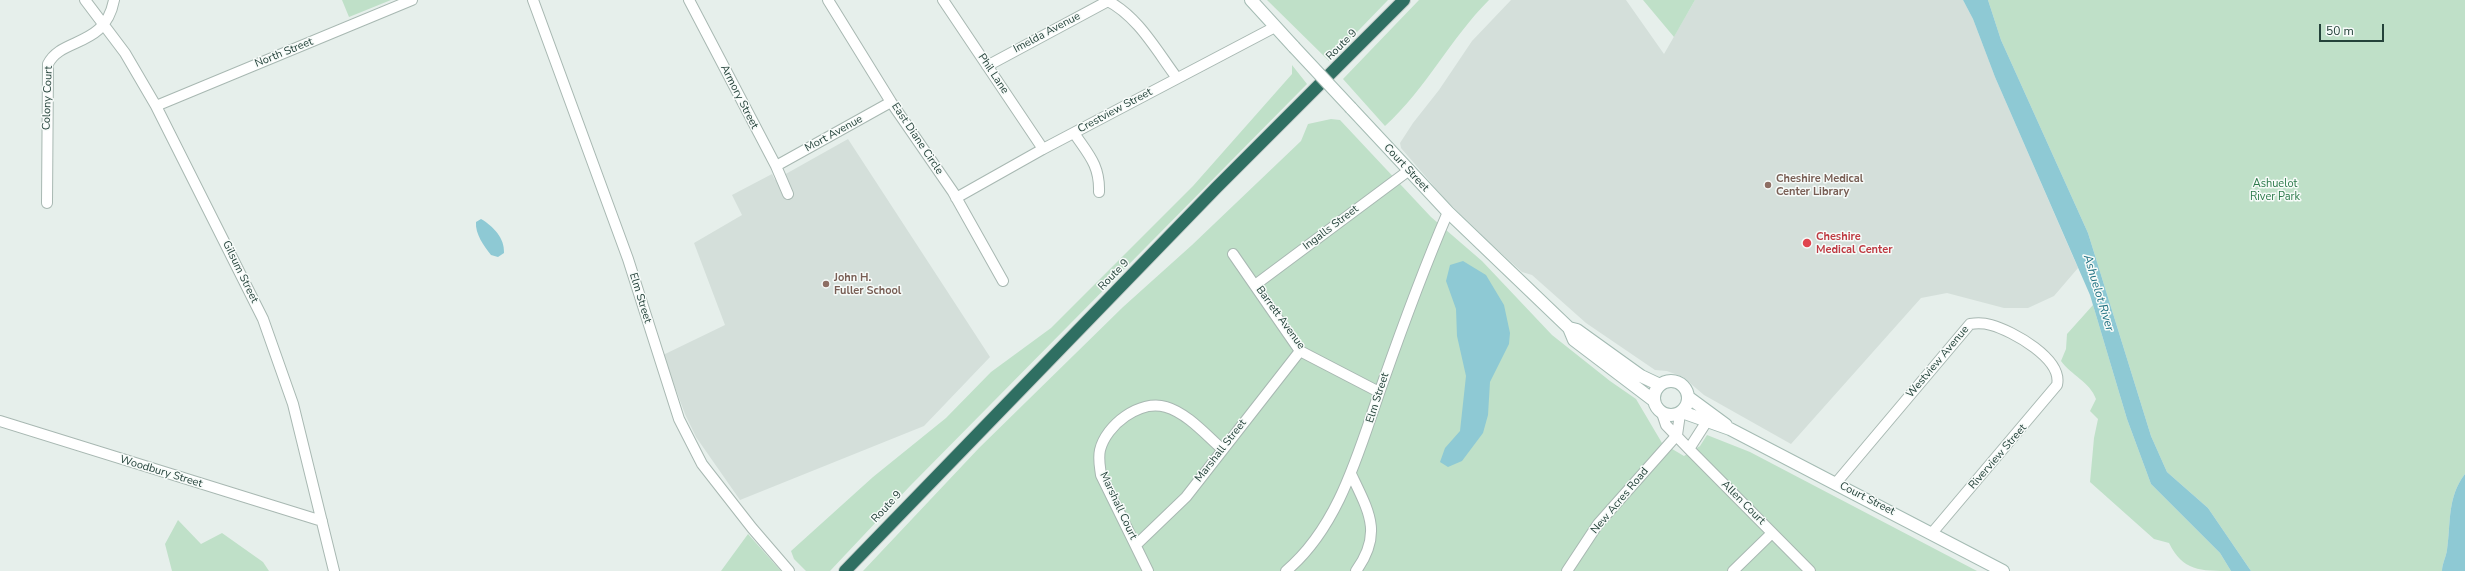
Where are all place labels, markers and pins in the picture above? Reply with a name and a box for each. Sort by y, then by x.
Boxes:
place label: Cheshire Medical Center Library [1776,172,1863,198]
marker: Cheshire Medical Center Library [1763,180,1773,190]
place label: Cheshire Medical Center [1816,230,1892,256]
marker: Cheshire Medical Center [1801,237,1813,249]
place label: John H. Fuller School [834,271,901,297]
marker: John H. Fuller School [821,279,831,289]

